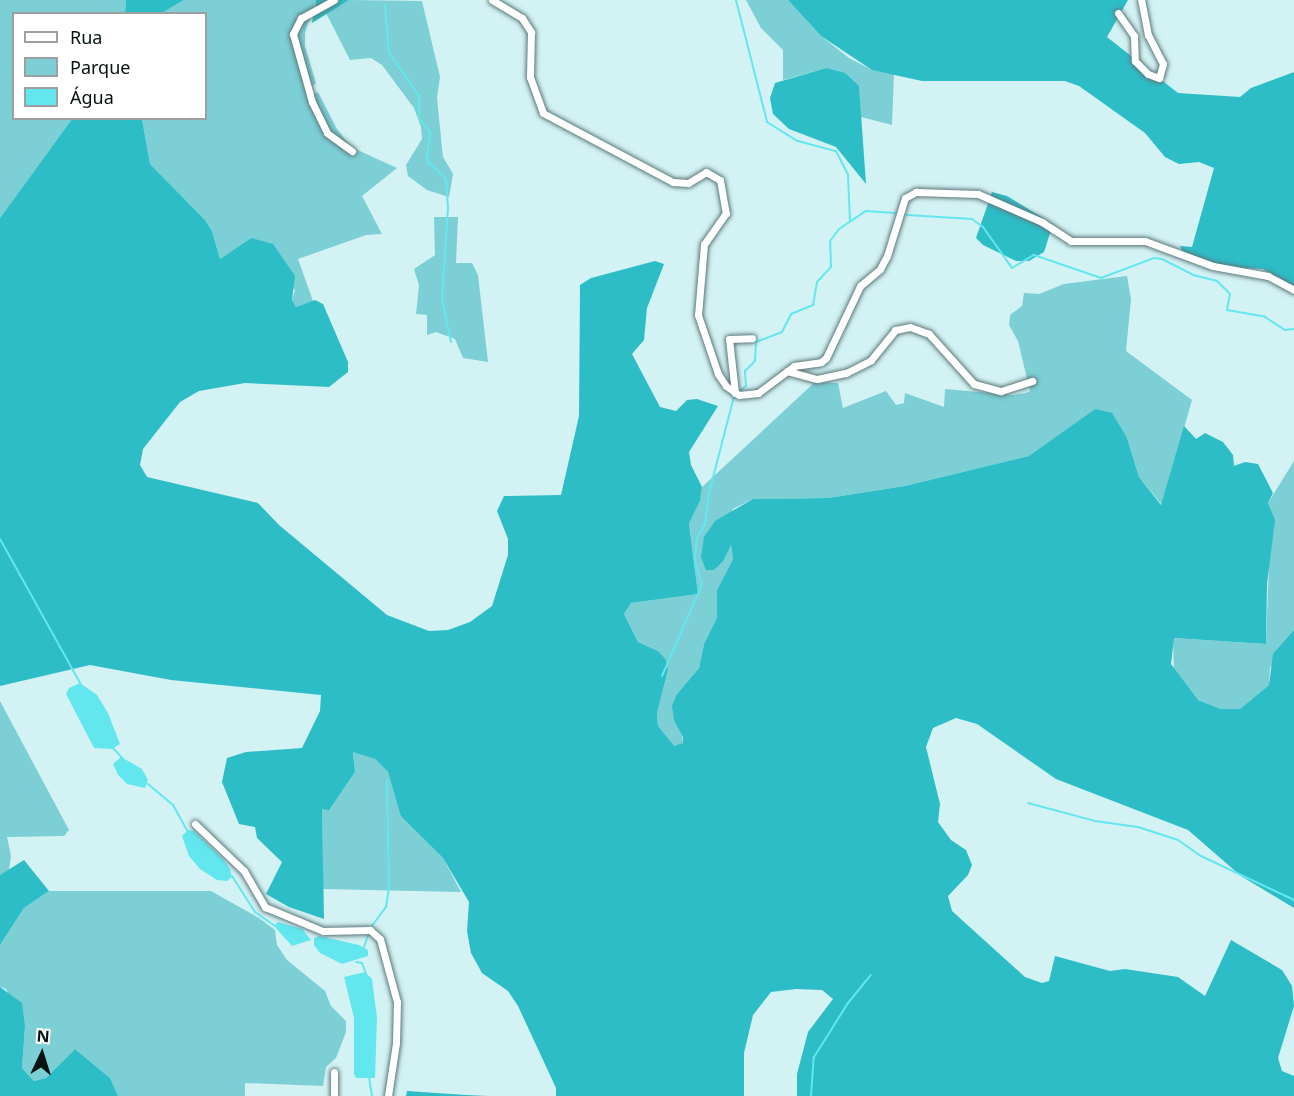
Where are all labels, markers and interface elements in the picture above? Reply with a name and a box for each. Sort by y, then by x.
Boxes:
legend [12,12,207,120]
text: Rua [70,25,102,49]
text: Parque [70,55,130,79]
text: Água [70,85,114,109]
north arrow [12,1024,72,1084]
text: N [36,1025,51,1047]

